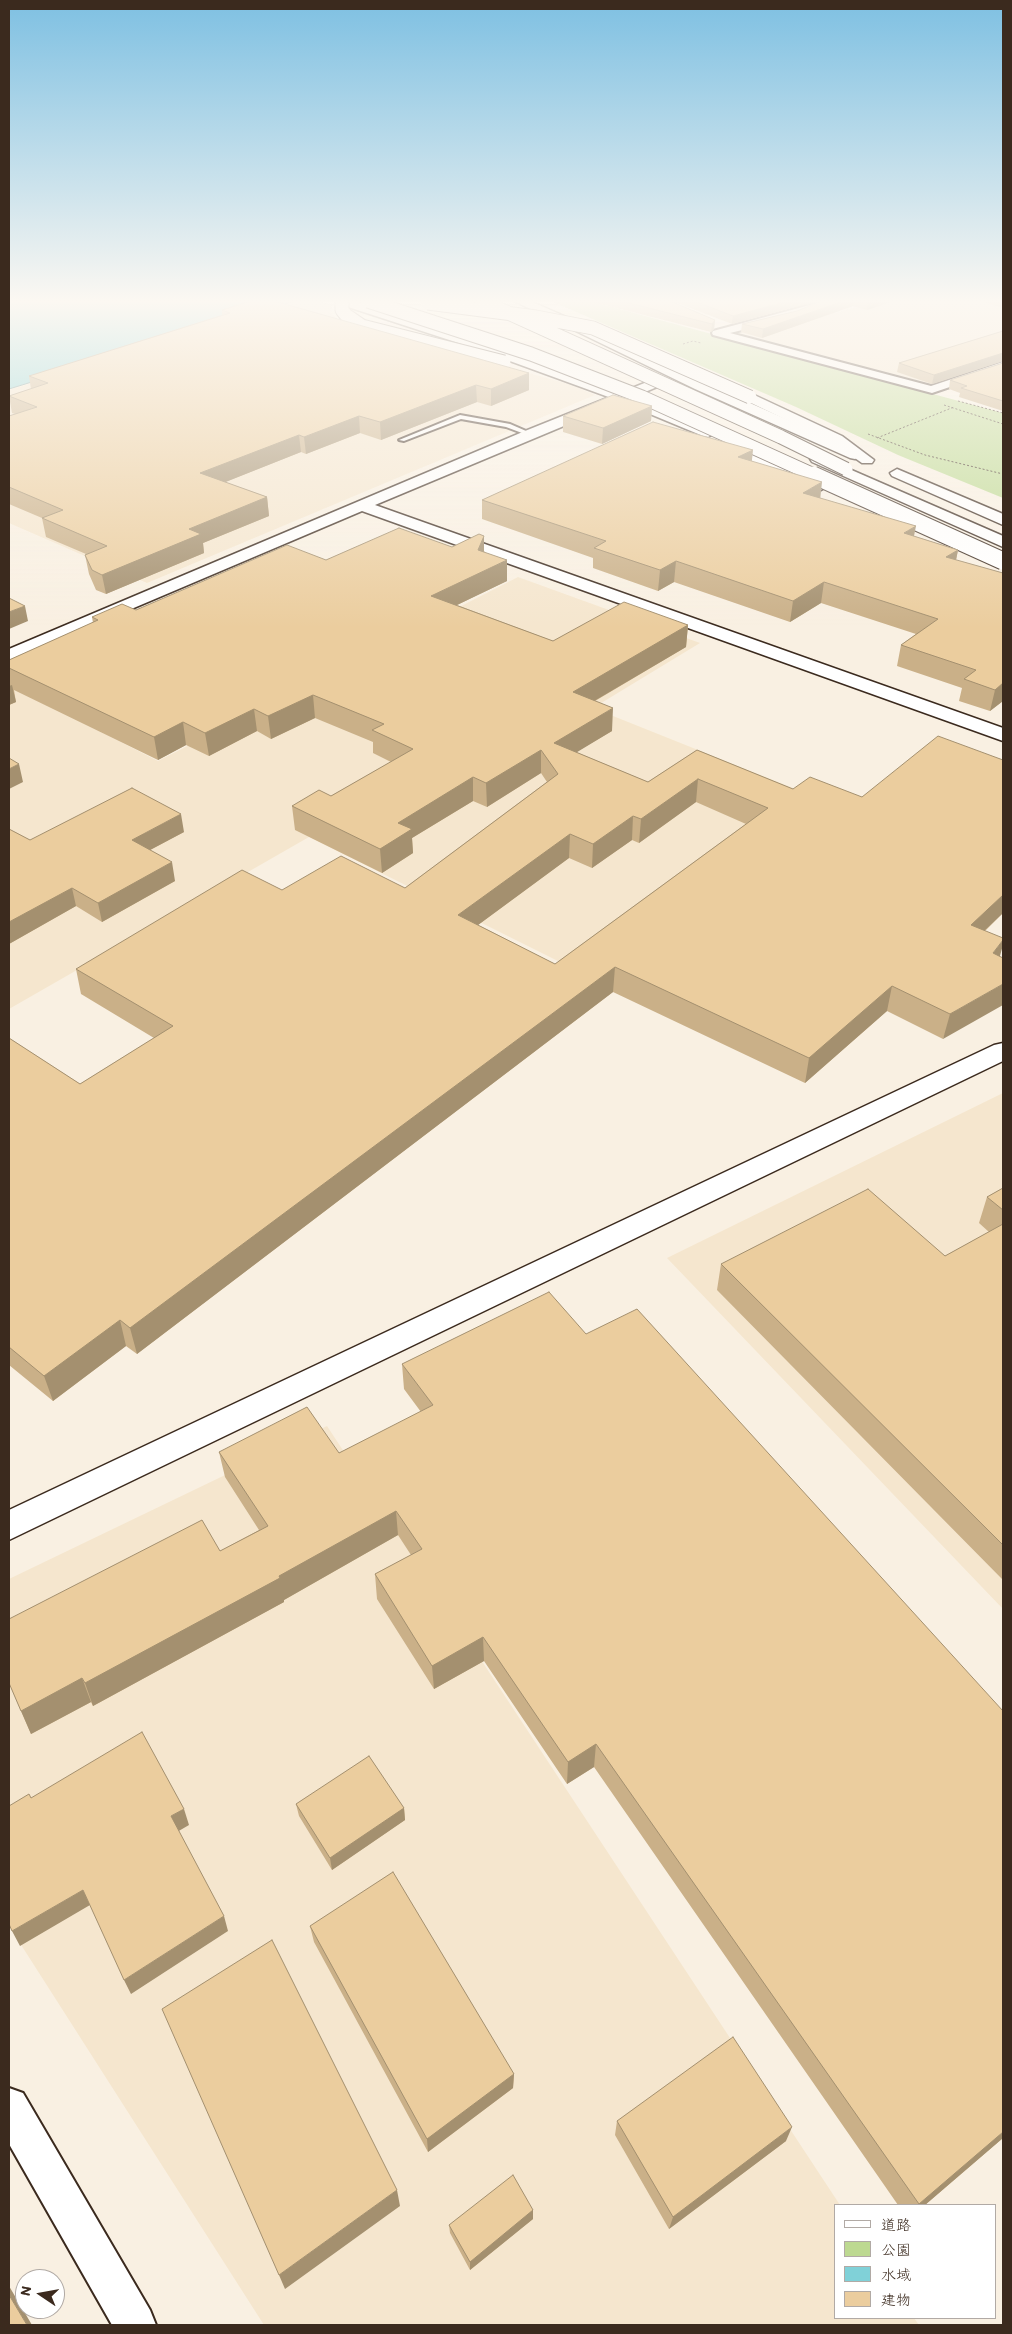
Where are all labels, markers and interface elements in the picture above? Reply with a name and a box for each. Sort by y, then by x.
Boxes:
legend [834,2204,997,2319]
text: 道路 [881,2216,911,2234]
text: 公園 [881,2241,911,2259]
text: 水域 [881,2266,911,2284]
north arrow [15,2269,65,2319]
text: N [17,2285,35,2297]
text: 建物 [881,2291,911,2309]

